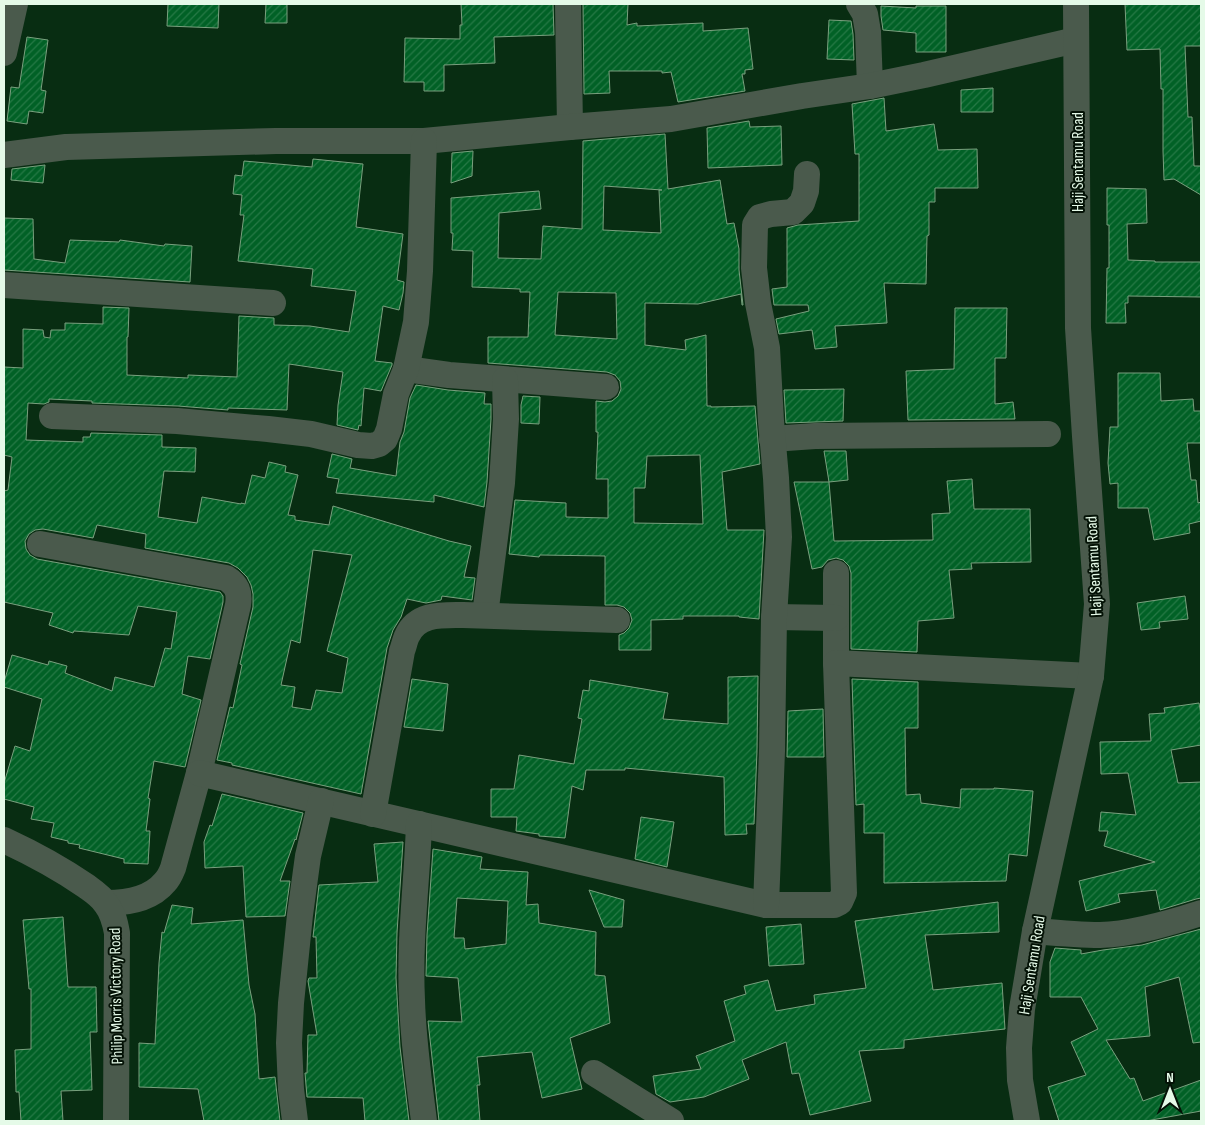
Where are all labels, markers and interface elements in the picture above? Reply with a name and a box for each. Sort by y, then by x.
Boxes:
street label: Haji Sentamu Road [1069,112,1088,212]
street label: Haji Sentamu Road [1082,515,1107,616]
street label: Haji Sentamu Road [1015,914,1050,1016]
street label: Philip Morris Victory Road [106,928,127,1064]
north arrow [1145,1065,1195,1115]
text: N [1166,1069,1174,1086]

